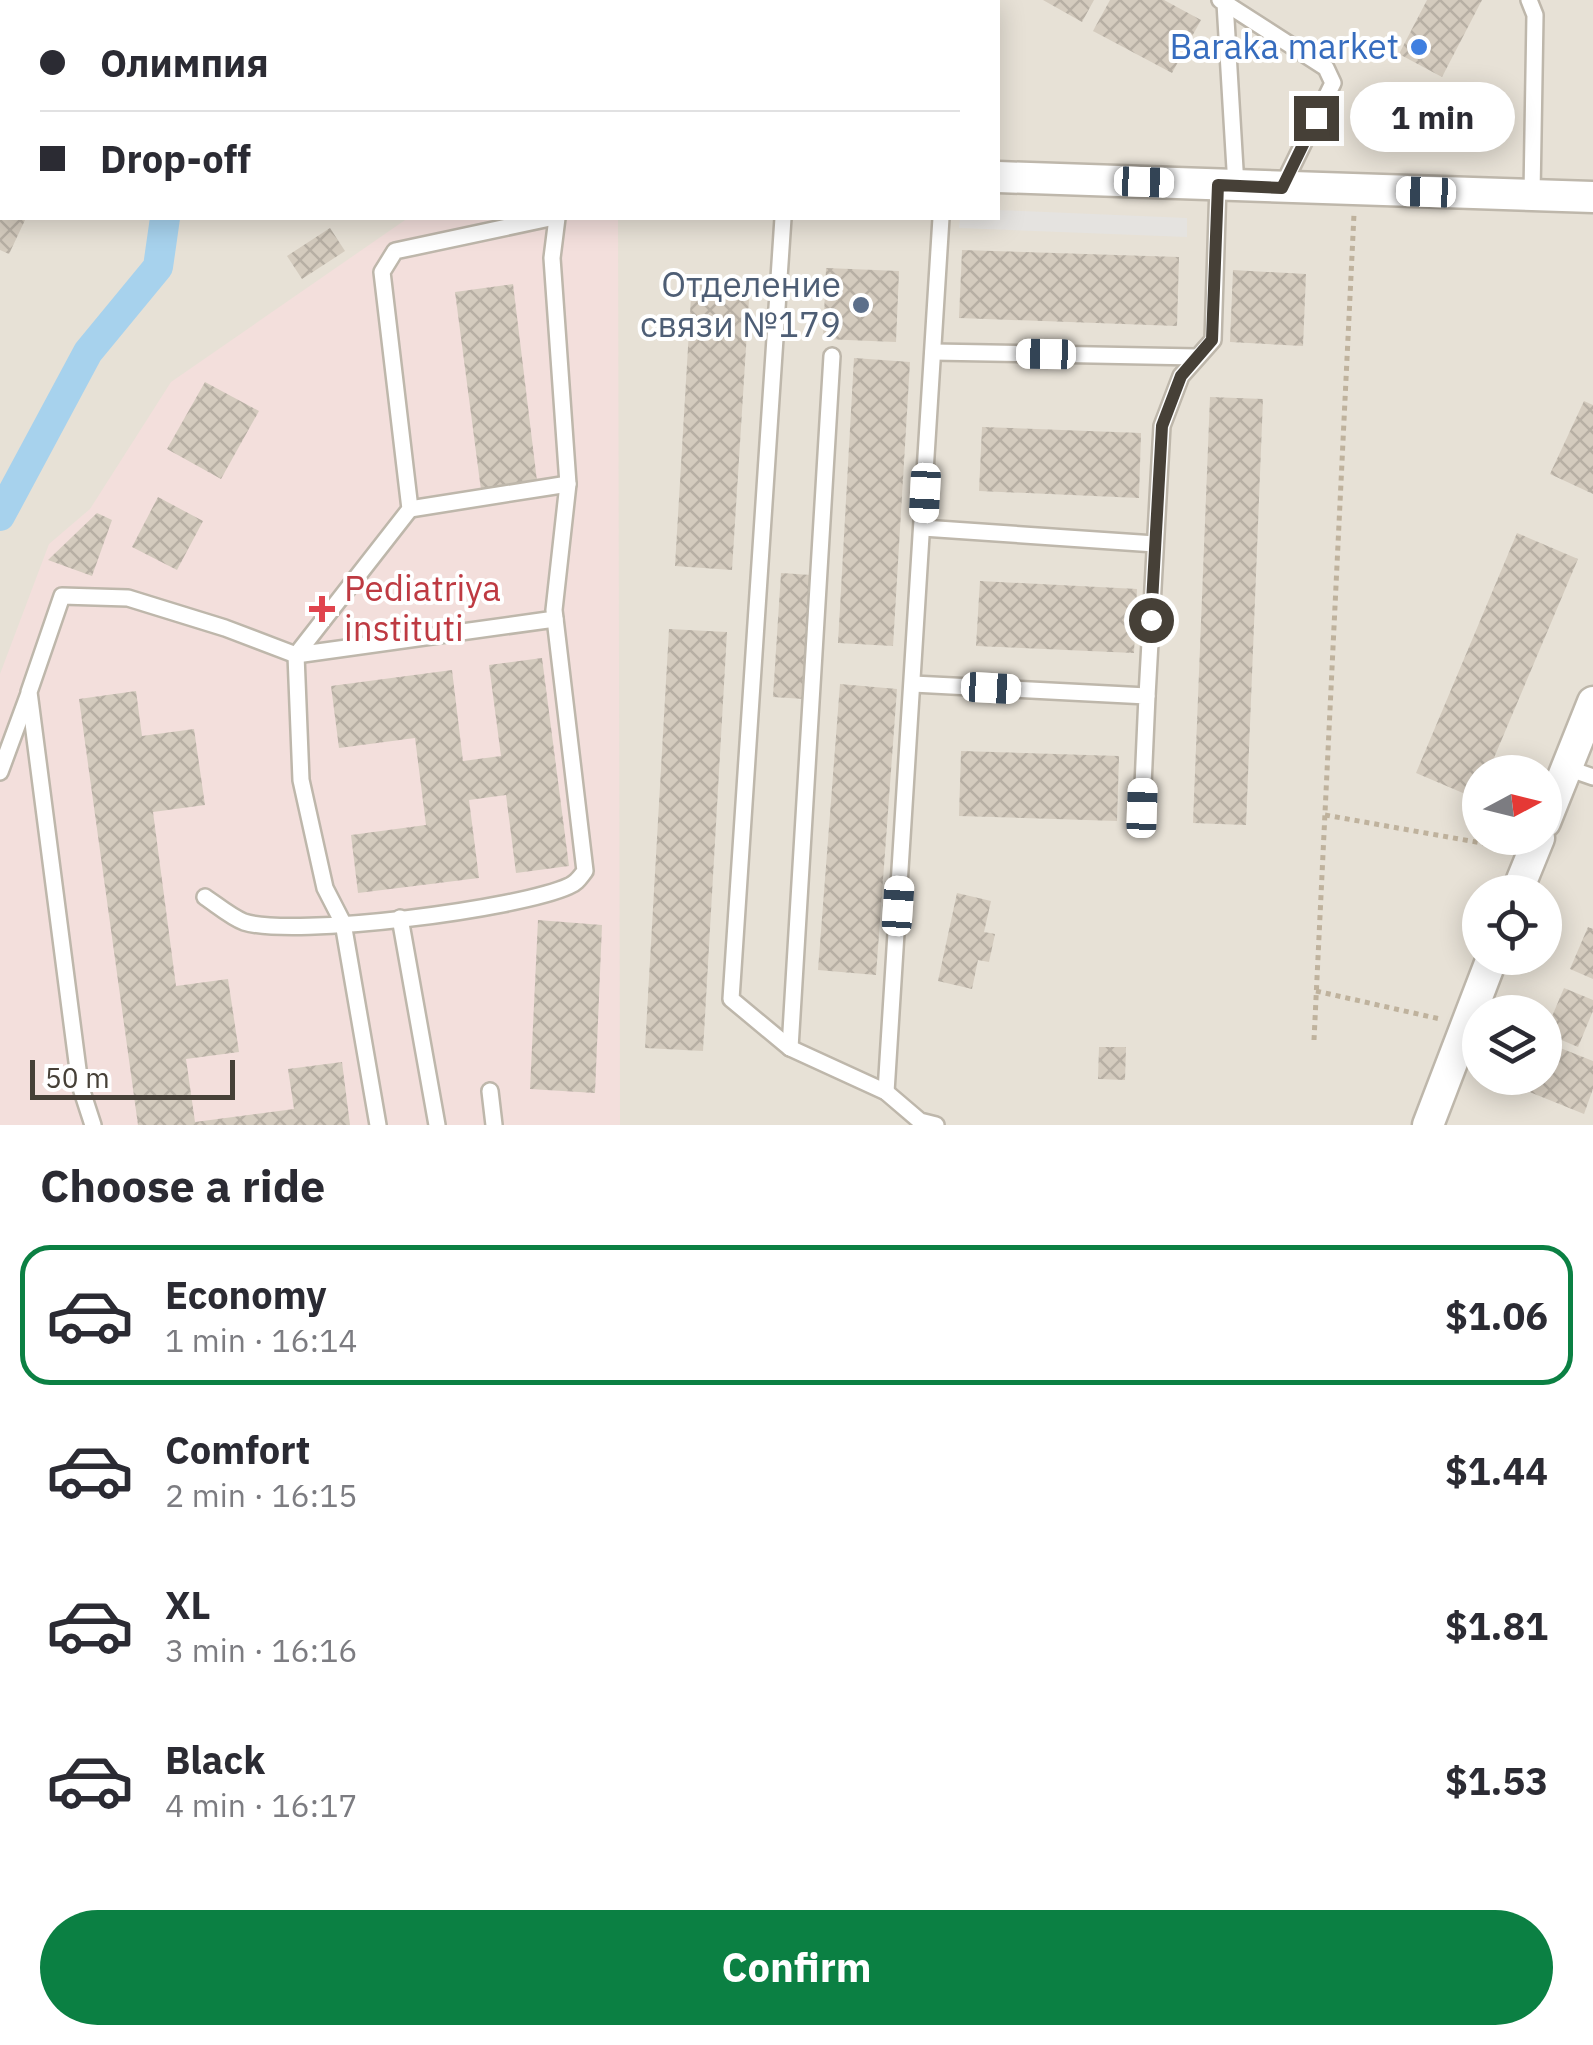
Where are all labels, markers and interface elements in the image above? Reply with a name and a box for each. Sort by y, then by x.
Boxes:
place label: Baraka market [1169,23,1399,69]
marker: Baraka market [1408,36,1430,58]
text: Олимпия [100,38,269,87]
callout: 1 min [1351,83,1516,153]
route end [1294,96,1339,141]
text: 1 min [1391,96,1474,138]
text: Drop-off [100,134,251,183]
car [1113,166,1175,198]
car [1395,176,1457,208]
place label: Отделение связи №179 [640,261,841,347]
marker: Отделение связи №179 [850,294,872,316]
car [1016,338,1076,370]
car [908,462,942,524]
place label: Pediatriya instituti [344,565,501,651]
marker: Pediatriya instituti [309,596,335,622]
route start [1129,598,1174,643]
car [960,671,1022,705]
north arrow [1462,755,1562,855]
map controls [1462,755,1562,1095]
car [1126,777,1158,839]
car [881,875,915,937]
button: locate [1462,875,1562,975]
button: layers [1462,995,1562,1095]
scale bar [30,1055,235,1100]
text: 50 m [45,1059,110,1096]
text: Choose a ride [40,1156,325,1214]
icon: car [45,1270,135,1360]
text: Economy [165,1270,327,1319]
text: $1.06 [1445,1291,1548,1340]
text: 1 min · 16:14 [165,1319,358,1361]
icon: car [45,1425,135,1515]
text: Comfort [165,1425,310,1474]
text: $1.44 [1445,1446,1548,1495]
text: 2 min · 16:15 [165,1474,358,1516]
icon: car [45,1580,135,1670]
text: XL [165,1580,211,1629]
text: $1.81 [1445,1601,1548,1650]
text: 3 min · 16:16 [165,1629,358,1671]
icon: car [45,1735,135,1825]
text: Black [165,1735,265,1784]
text: $1.53 [1445,1756,1548,1805]
text: 4 min · 16:17 [165,1784,358,1826]
button: Confirm [40,1910,1553,2025]

